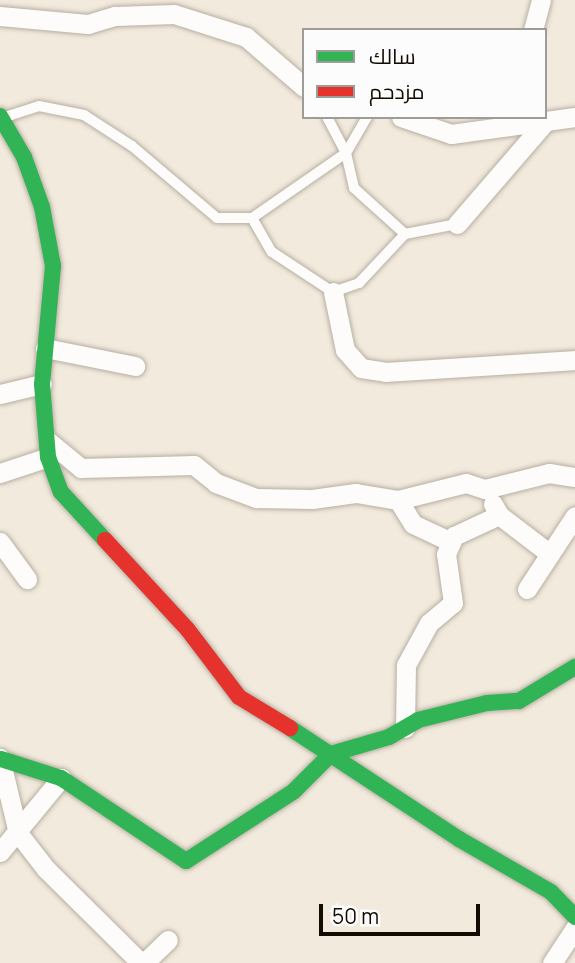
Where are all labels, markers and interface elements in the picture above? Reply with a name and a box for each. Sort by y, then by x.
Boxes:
legend [302,28,547,119]
text: سالك [369,42,416,70]
text: مزدحم [369,77,424,105]
scale bar [323,890,484,934]
text: 50 m [332,902,379,930]

